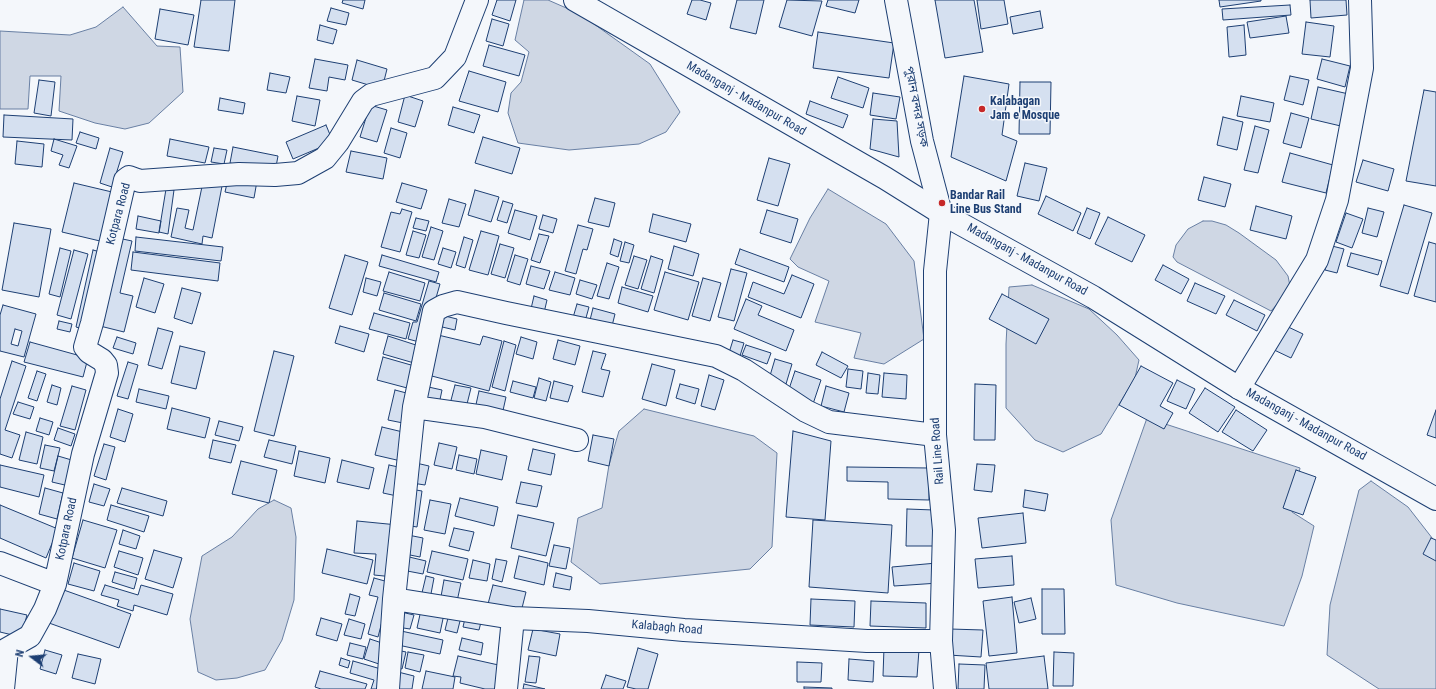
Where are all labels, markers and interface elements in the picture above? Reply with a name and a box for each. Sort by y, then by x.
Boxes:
street label: Madanganj - Madanpur Road [684,59,808,139]
street label: পুরান বন্দর সড়ক [901,65,931,149]
place label: Kalabagan Jam e Mosque [990,95,1060,123]
marker: Kalabagan Jam e Mosque [977,104,987,114]
street label: Kotpara Road [104,181,134,247]
place label: Bandar Rail Line Bus Stand [950,189,1022,217]
marker: Bandar Rail Line Bus Stand [937,198,947,208]
street label: Madanganj - Madanpur Road [964,221,1090,299]
street label: Madanganj - Madanpur Road [1243,386,1369,464]
street label: Rail Line Road [928,417,948,485]
street label: Kotpara Road [53,496,81,562]
street label: Kalabagh Road [631,618,703,638]
north arrow [12,637,52,677]
text: N [13,649,27,659]

